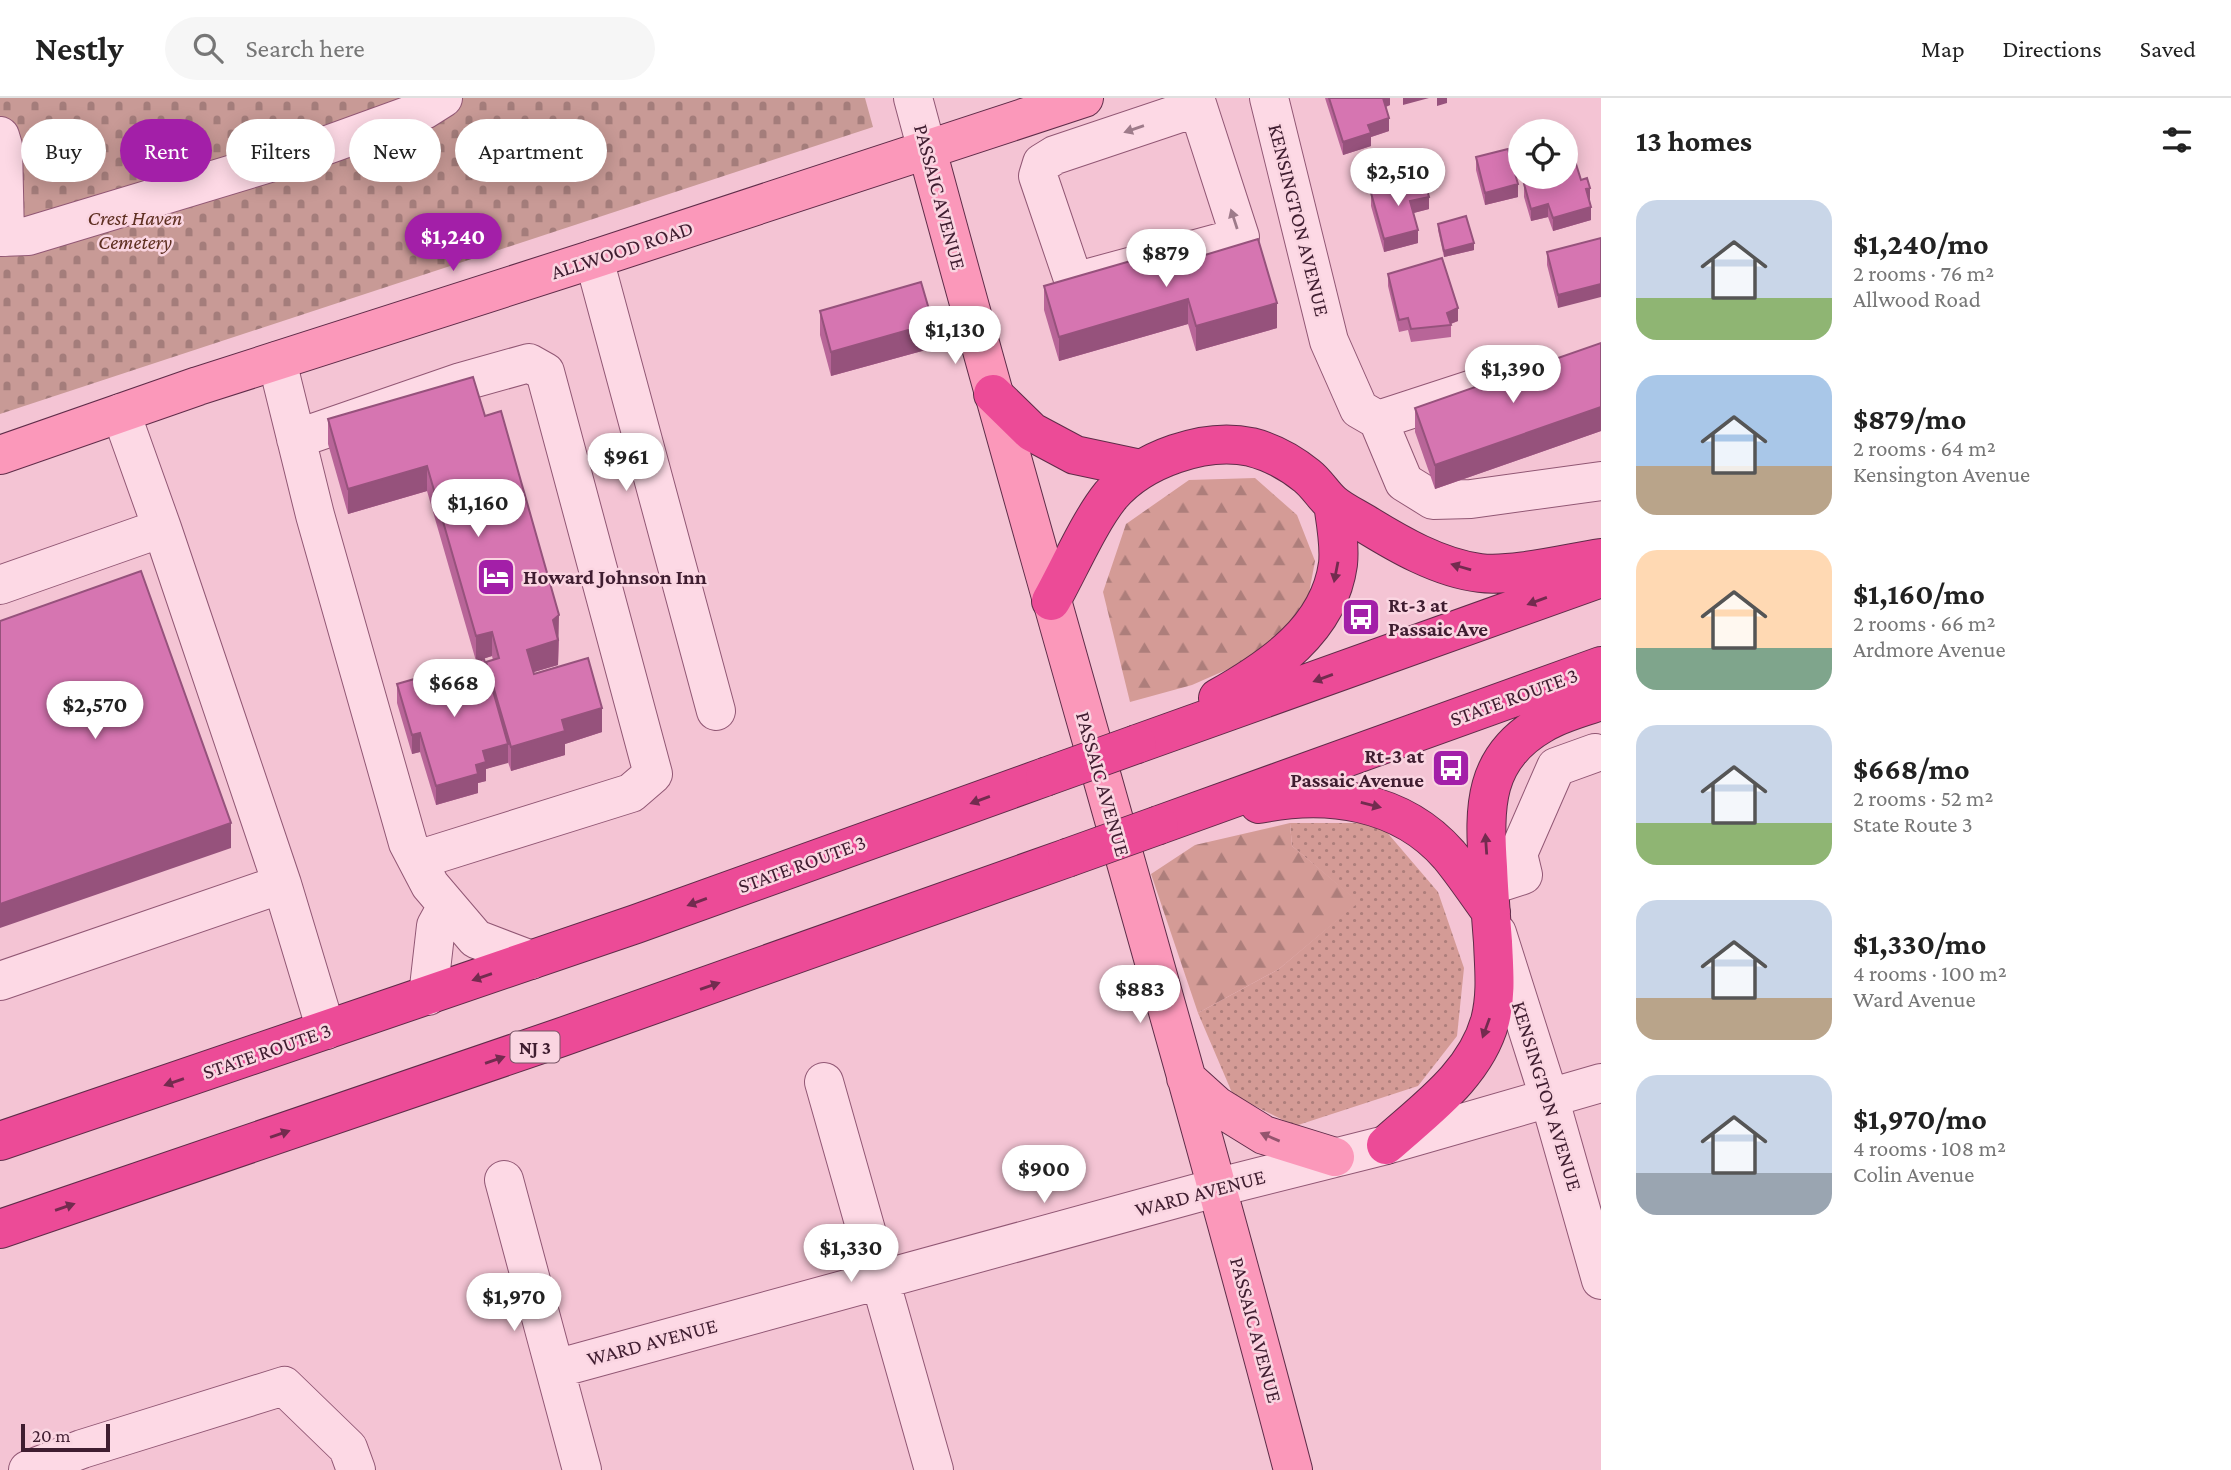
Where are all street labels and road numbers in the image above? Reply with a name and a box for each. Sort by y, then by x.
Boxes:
street label: KENSINGTON AVENUE [1263,121,1335,319]
street label: PASSAIC AVENUE [909,122,971,272]
street label: ALLWOOD ROAD [548,216,696,284]
street label: STATE ROUTE 3 [1447,663,1581,731]
street label: PASSAIC AVENUE [1071,709,1135,859]
street label: STATE ROUTE 3 [735,830,869,898]
street label: KENSINGTON AVENUE [1507,998,1587,1194]
street label: STATE ROUTE 3 [200,1018,334,1084]
road number: NJ 3 [510,1032,560,1063]
street label: WARD AVENUE [1132,1164,1268,1222]
street label: PASSAIC AVENUE [1225,1255,1287,1405]
street label: WARD AVENUE [584,1313,720,1371]

